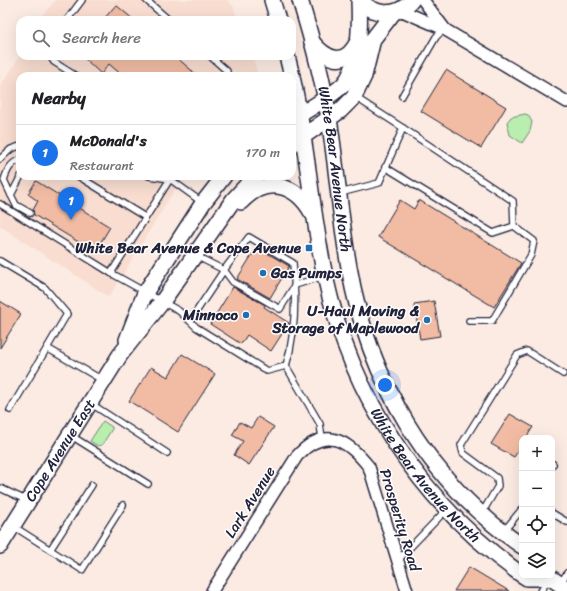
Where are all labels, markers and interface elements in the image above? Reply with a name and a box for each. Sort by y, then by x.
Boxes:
search box [16,16,296,60]
text: Search here [62,25,141,51]
icon: search [30,27,52,49]
text: Nearby [32,83,86,113]
street label: White Bear Avenue North [310,84,359,254]
text: McDonald's [70,128,147,154]
text: 1 [42,141,48,164]
text: 170 m [245,141,280,164]
text: Restaurant [70,154,134,177]
pin: 1 [58,187,84,220]
place label: White Bear Avenue & Cope Avenue [75,235,302,261]
marker: White Bear Avenue & Cope Avenue [304,243,314,253]
place label: Gas Pumps [270,260,343,286]
marker: Gas Pumps [258,268,268,278]
place label: U-Haul Moving & Storage of Maplewood [271,298,420,341]
place label: Minnoco [182,302,239,328]
marker: Minnoco [241,310,251,320]
marker: U-Haul Moving & Storage of Maplewood [422,315,432,325]
your location [375,375,395,395]
street label: Cope Avenue East [18,393,103,507]
street label: White Bear Avenue North [363,403,487,549]
map controls [519,435,555,579]
button: + [519,435,555,471]
street label: Lark Avenue [218,461,283,543]
street label: Prosperity Road [372,466,428,576]
button: − [519,471,555,507]
button: locate [519,507,555,543]
button: layers [519,543,555,579]

